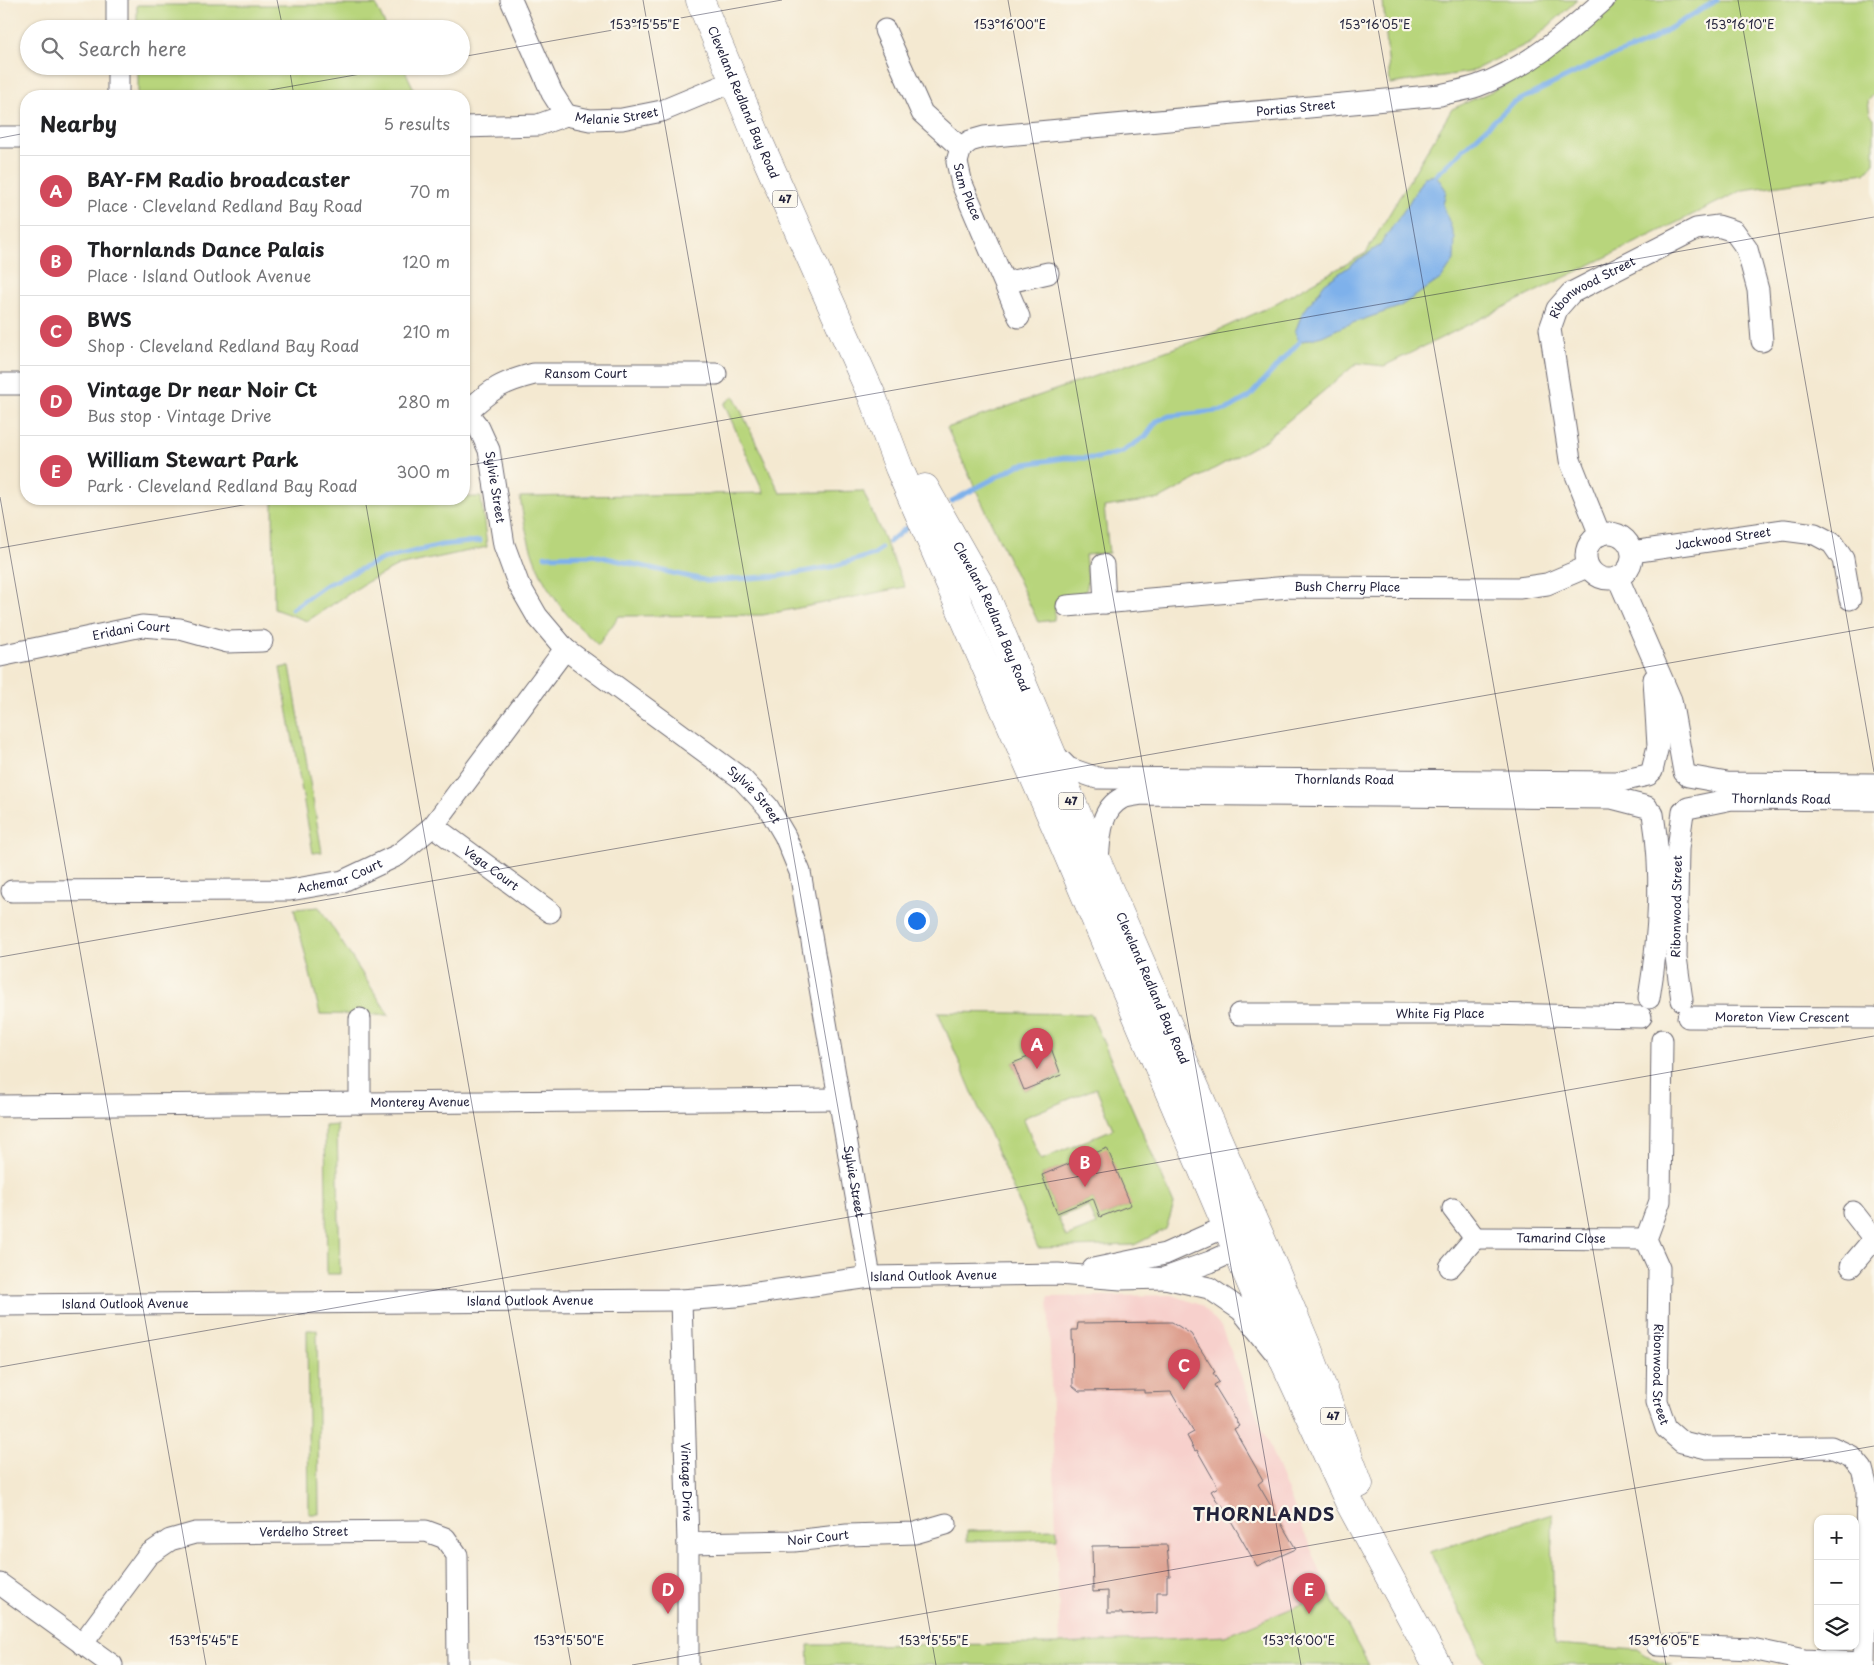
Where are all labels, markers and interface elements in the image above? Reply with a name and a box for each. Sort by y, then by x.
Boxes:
text: 153°15'55"E [610,15,680,33]
text: 153°16'00"E [974,15,1046,33]
text: 153°16'05"E [1339,15,1411,33]
text: 153°16'10"E [1705,15,1775,33]
search box [20,20,470,75]
street label: Cleveland Redland Bay Road [704,23,784,181]
icon: search [38,34,66,62]
text: Search here [78,34,187,62]
street label: Portias Street [1255,95,1336,120]
street label: Melanie Street [573,102,660,128]
text: Nearby [40,107,117,139]
text: 5 results [383,111,450,135]
street label: Sam Place [949,161,987,223]
text: BAY-FM Radio broadcaster [87,165,350,193]
text: A [50,179,62,203]
text: 70 m [410,179,450,203]
road number: 47 [772,190,798,208]
text: Place · Cleveland Redland Bay Road [87,193,363,217]
text: Thornlands Dance Palais [87,235,324,263]
text: B [51,249,61,273]
text: 120 m [403,249,450,273]
street label: Ribonwood Street [1544,251,1638,321]
text: Place · Island Outlook Avenue [87,263,311,287]
text: BWS [87,305,132,333]
text: C [50,319,62,343]
text: 210 m [402,319,450,343]
text: Shop · Cleveland Redland Bay Road [87,333,359,357]
street label: Ransom Court [544,364,627,382]
text: Vintage Dr near Noir Ct [87,375,317,403]
text: D [50,389,62,413]
text: 280 m [398,389,450,413]
text: Bus stop · Vintage Drive [87,403,272,427]
text: William Stewart Park [87,445,299,473]
street label: Sylvie Street [481,450,510,524]
text: E [51,459,61,483]
text: 300 m [396,459,450,483]
text: Park · Cleveland Redland Bay Road [87,473,358,497]
street label: Jackwood Street [1674,522,1772,554]
street label: Cleveland Redland Bay Road [949,538,1035,694]
street label: Bush Cherry Place [1294,577,1400,595]
street label: Eridani Court [91,615,171,644]
street label: Sylvie Street [724,761,786,827]
street label: Thornlands Road [1295,770,1394,788]
street label: Thornlands Road [1731,789,1831,808]
road number: 47 [1058,792,1084,809]
street label: Vega Court [460,841,523,894]
street label: Achemar Court [296,854,385,897]
street label: Ribonwood Street [1666,855,1686,958]
your location [904,908,930,934]
street label: Cleveland Redland Bay Road [1112,909,1194,1067]
street label: White Fig Place [1396,1004,1484,1022]
street label: Moreton View Crescent [1715,1007,1849,1026]
pin: A [1021,1028,1053,1069]
street label: Monterey Avenue [370,1092,470,1111]
street label: Sylvie Street [839,1144,870,1219]
pin: B [1069,1146,1101,1187]
street label: Tamarind Close [1516,1228,1606,1247]
street label: Island Outlook Avenue [870,1265,997,1285]
street label: Island Outlook Avenue [467,1291,593,1310]
street label: Island Outlook Avenue [62,1294,188,1313]
street label: Ribonwood Street [1649,1323,1674,1427]
pin: C [1168,1349,1200,1390]
road number: 47 [1320,1408,1346,1424]
street label: Vintage Drive [677,1442,697,1522]
district label: THORNLANDS [1193,1500,1335,1527]
map controls [1814,1515,1859,1650]
button: + [1814,1515,1859,1560]
street label: Verdelho Street [259,1522,348,1540]
street label: Noir Court [787,1525,850,1549]
button: − [1814,1560,1859,1605]
pin: D [652,1573,684,1614]
pin: E [1293,1573,1325,1614]
button: layers [1814,1605,1859,1650]
text: 153°15'45"E [169,1631,239,1649]
text: 153°15'50"E [534,1631,604,1649]
text: 153°15'55"E [899,1631,969,1649]
text: 153°16'00"E [1263,1631,1335,1649]
text: 153°16'05"E [1628,1631,1700,1649]

